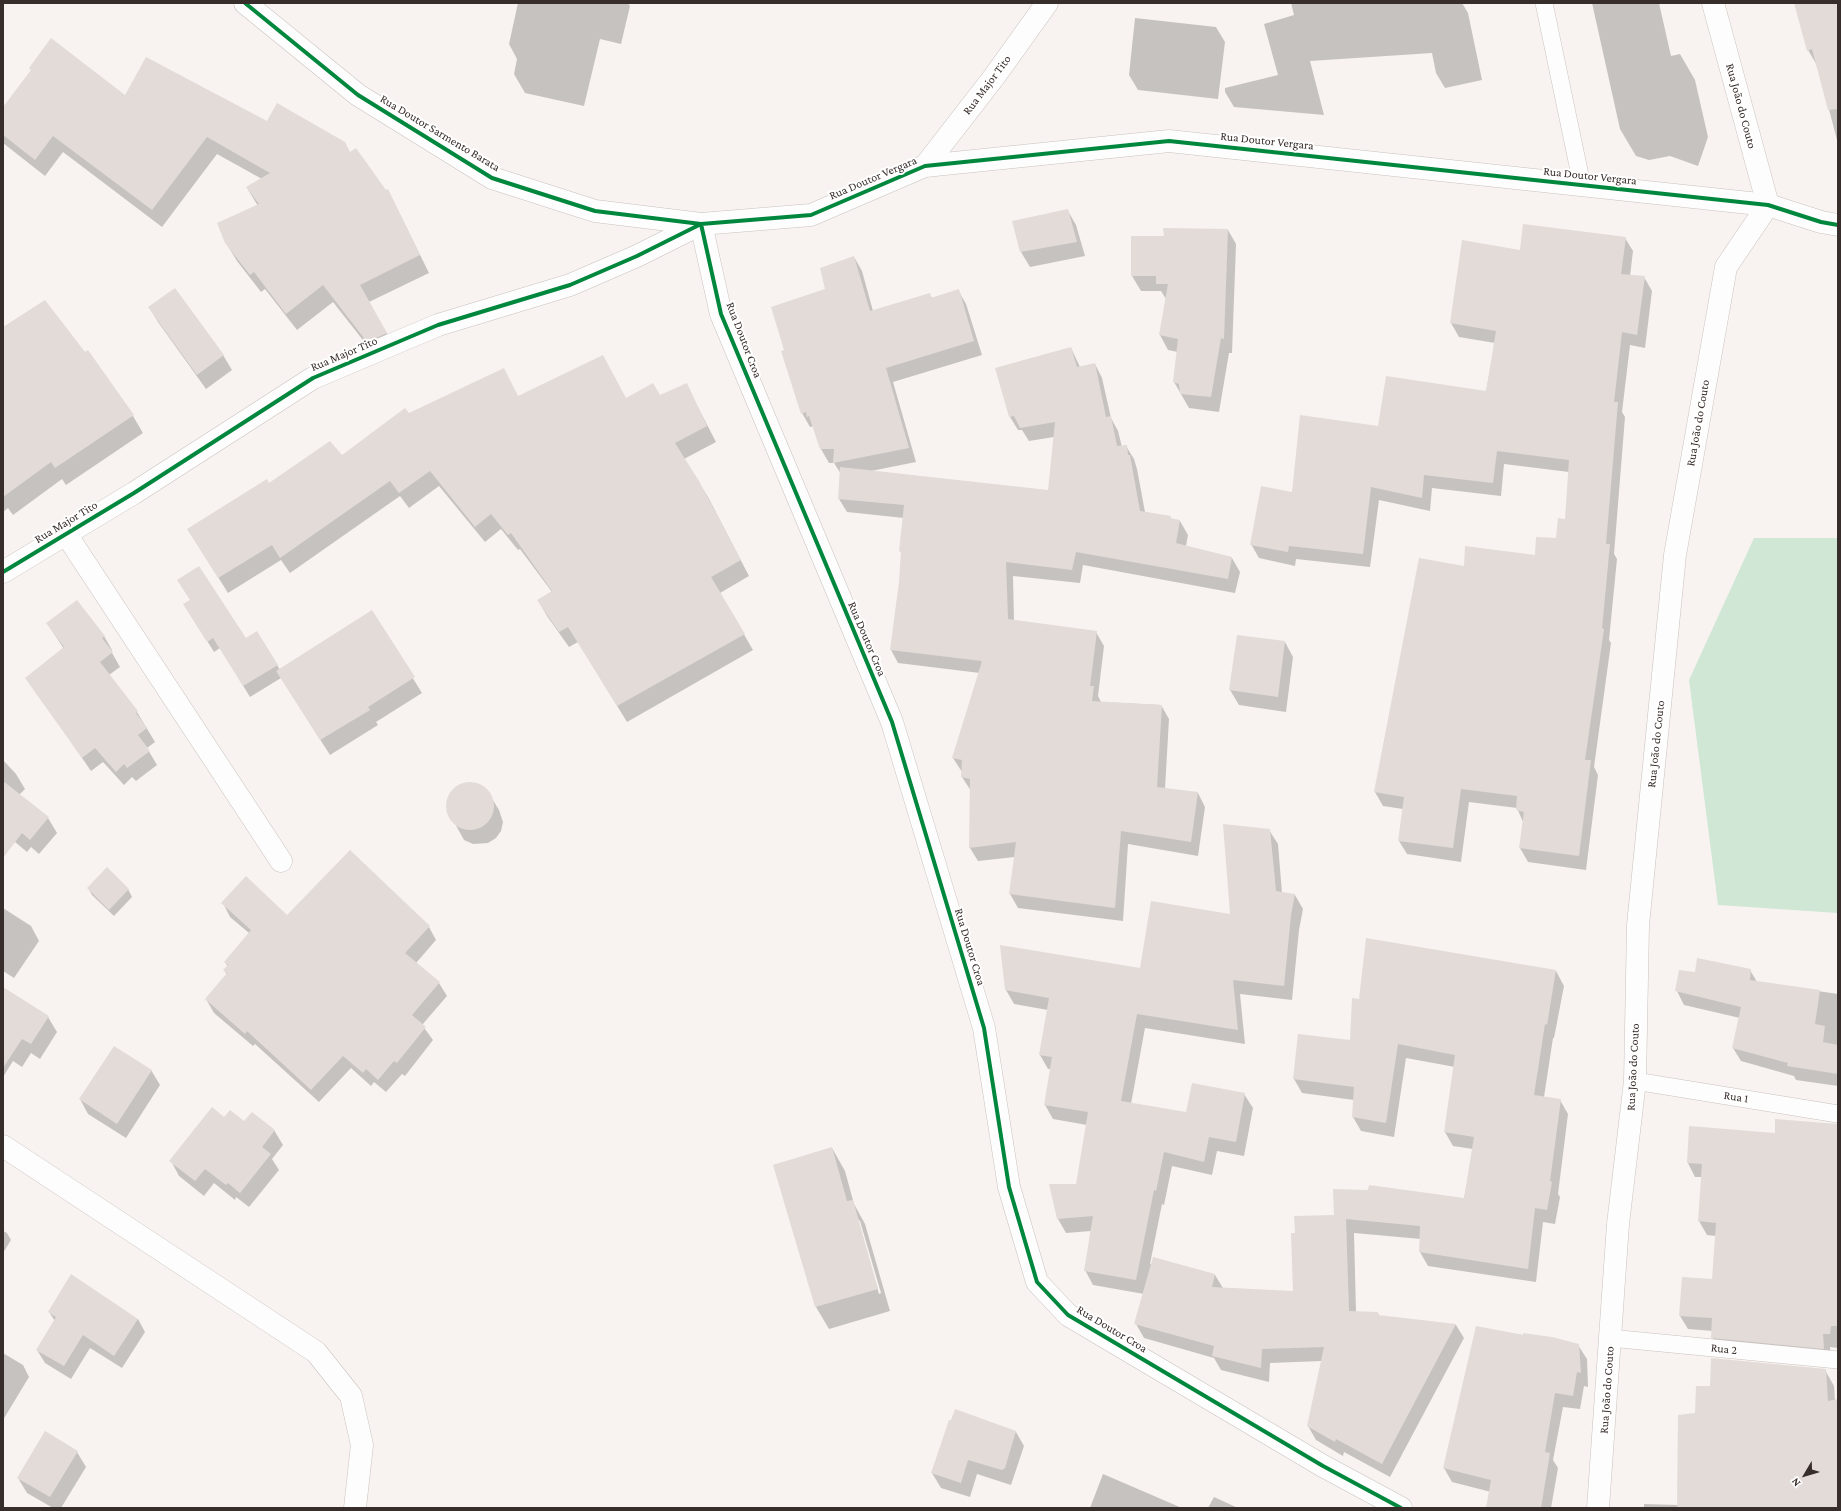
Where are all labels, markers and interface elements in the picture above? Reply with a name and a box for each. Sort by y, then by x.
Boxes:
street label: Rua Major Tito [960,52,1014,118]
street label: Rua João do Couto [1723,62,1759,150]
street label: Rua Doutor Sarmento Barata [377,91,503,175]
street label: Rua Doutor Vergara [1220,129,1314,153]
street label: Rua Doutor Vergara [827,153,919,203]
street label: Rua Doutor Vergara [1543,164,1637,188]
street label: Rua Doutor Croa [723,300,765,380]
street label: Rua Major Tito [308,333,380,375]
street label: Rua João do Couto [1683,379,1713,467]
street label: Rua Major Tito [32,498,100,546]
street label: Rua Doutor Croa [845,599,889,679]
street label: Rua João do Couto [1644,700,1668,788]
street label: Rua Doutor Croa [951,907,989,987]
street label: Rua João do Couto [1624,1023,1642,1111]
street label: Rua 1 [1723,1088,1749,1106]
street label: Rua Doutor Croa [1074,1302,1150,1356]
street label: Rua 2 [1710,1340,1738,1358]
street label: Rua João do Couto [1597,1346,1617,1434]
north arrow [1785,1455,1825,1495]
text: N [1789,1476,1803,1489]

